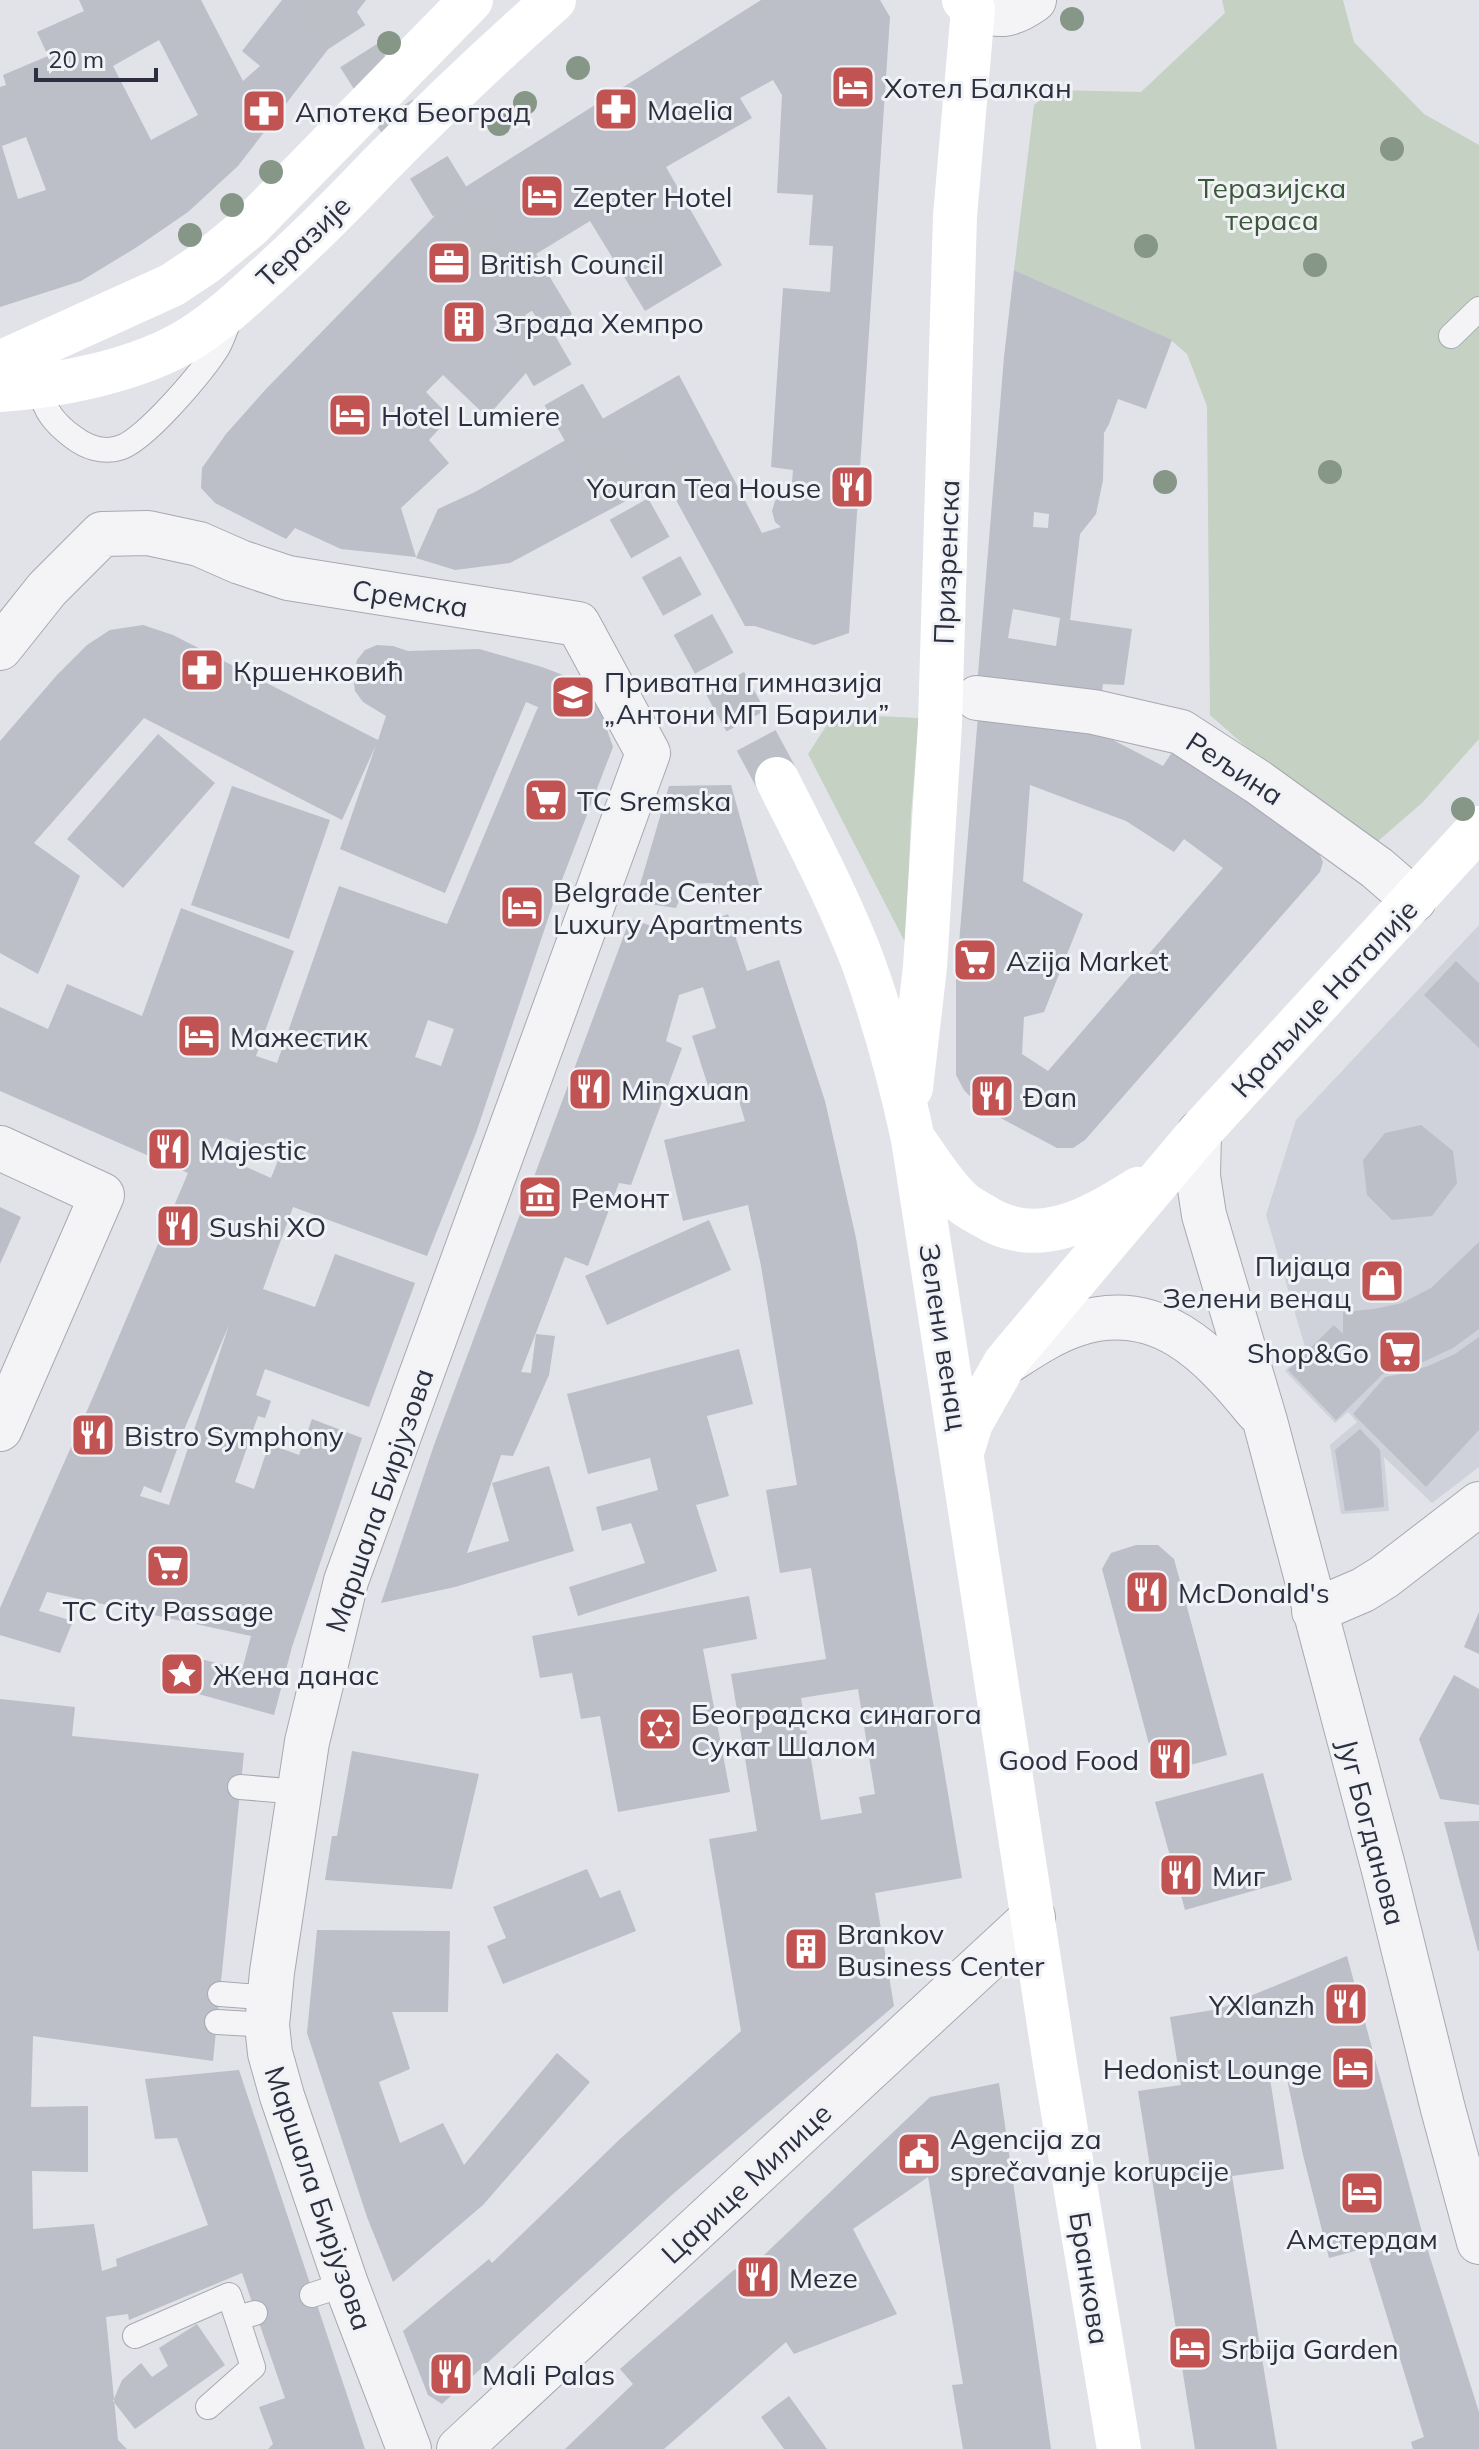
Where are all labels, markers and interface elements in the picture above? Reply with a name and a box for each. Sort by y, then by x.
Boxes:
scale bar [36,32,156,82]
text: 20 m [48,44,104,74]
hotel icon: Хотел Балкан [829,63,877,111]
place label: Хотел Балкан [884,70,1072,105]
pharmacy icon: Maelia [592,85,640,133]
pharmacy icon: Апотека Београд [240,87,288,135]
place label: Maelia [647,92,733,127]
place label: Апотека Београд [295,94,531,129]
park label: Теразијска тераса [1198,170,1346,237]
hotel icon: Zepter Hotel [518,172,566,220]
place label: Zepter Hotel [573,179,732,214]
street label: Теразије [248,187,358,295]
office icon: British Council [425,239,473,287]
place label: British Council [480,246,664,281]
building icon: Зграда Хемпро [440,298,488,346]
place label: Зграда Хемпро [495,305,704,340]
hotel icon: Hotel Lumiere [326,391,374,439]
place label: Hotel Lumiere [381,398,560,433]
restaurant icon: Youran Tea House [828,463,876,511]
place label: Youran Tea House [586,470,821,505]
street label: Призренска [926,479,966,645]
street label: Сремска [350,572,470,624]
pharmacy icon: Кршенковић [178,646,226,694]
place label: Кршенковић [233,653,404,688]
place label: Приватна гимназија „Антони МП Барили” [604,664,889,731]
school or university icon: Приватна гимназија „Антони МП Барили” [549,673,597,721]
street label: Рељина [1180,724,1290,812]
supermarket icon: TC Sremska [522,776,570,824]
place label: TC Sremska [577,783,731,818]
place label: Belgrade Center Luxury Apartments [553,874,803,941]
hotel icon: Belgrade Center Luxury Apartments [498,883,546,931]
street label: Краљице Наталије [1223,892,1425,1104]
supermarket icon: Azija Market [951,936,999,984]
place label: Azija Market [1006,943,1169,978]
hotel icon: Мажестик [175,1012,223,1060]
place label: Мажестик [230,1019,369,1054]
restaurant icon: Mingxuan [566,1065,614,1113]
place label: Mingxuan [621,1072,749,1107]
restaurant icon: Đan [968,1072,1016,1120]
place label: Đan [1023,1079,1077,1114]
restaurant icon: Majestic [145,1125,193,1173]
place label: Majestic [200,1132,307,1167]
museum icon: Ремонт [516,1173,564,1221]
place label: Ремонт [571,1180,669,1215]
restaurant icon: Sushi XO [154,1202,202,1250]
place label: Sushi XO [209,1209,326,1244]
street label: Зелени венац [912,1241,976,1433]
place label: Пијаца Зелени венац [1162,1248,1351,1315]
shop icon: Пијаца Зелени венац [1358,1257,1406,1305]
supermarket icon: Shop&Go [1376,1328,1424,1376]
place label: Shop&Go [1247,1335,1369,1370]
street label: Маршала Бирјузова [317,1363,441,1637]
restaurant icon: Bistro Symphony [69,1411,117,1459]
place label: Bistro Symphony [124,1418,344,1453]
supermarket icon: TC City Passage [144,1542,192,1590]
restaurant icon: McDonald's [1123,1568,1171,1616]
place label: McDonald's [1178,1575,1330,1610]
place label: TC City Passage [62,1593,274,1628]
place icon: Жена данас [158,1650,206,1698]
place label: Жена данас [213,1657,379,1692]
place label: Београдска синагога Сукат Шалом [691,1696,982,1763]
synagogue icon: Београдска синагога Сукат Шалом [636,1705,684,1753]
restaurant icon: Good Food [1146,1735,1194,1783]
street label: Југ Богданова [1330,1735,1414,1929]
place label: Good Food [998,1742,1139,1777]
restaurant icon: Миг [1157,1851,1205,1899]
place label: Миг [1212,1858,1266,1893]
place label: Brankov Business Center [837,1916,1045,1983]
building icon: Brankov Business Center [782,1925,830,1973]
restaurant icon: YXlanzh [1322,1980,1370,2028]
place label: YXlanzh [1208,1987,1315,2022]
hotel icon: Hedonist Lounge [1329,2044,1377,2092]
place label: Hedonist Lounge [1103,2051,1322,2086]
street label: Маршала Бирјузова [257,2061,381,2335]
street label: Царице Милице [654,2095,838,2271]
place label: Agencija za sprečavanje korupcije [950,2121,1229,2188]
public building icon: Agencija za sprečavanje korupcije [895,2130,943,2178]
hotel icon: Амстердам [1338,2169,1386,2217]
street label: Бранкова [1062,2209,1118,2347]
place label: Амстердам [1286,2221,1438,2256]
restaurant icon: Meze [734,2253,782,2301]
place label: Meze [789,2260,858,2295]
hotel icon: Srbija Garden [1166,2324,1214,2372]
place label: Srbija Garden [1221,2331,1399,2366]
restaurant icon: Mali Palas [427,2350,475,2398]
place label: Mali Palas [482,2357,615,2392]

